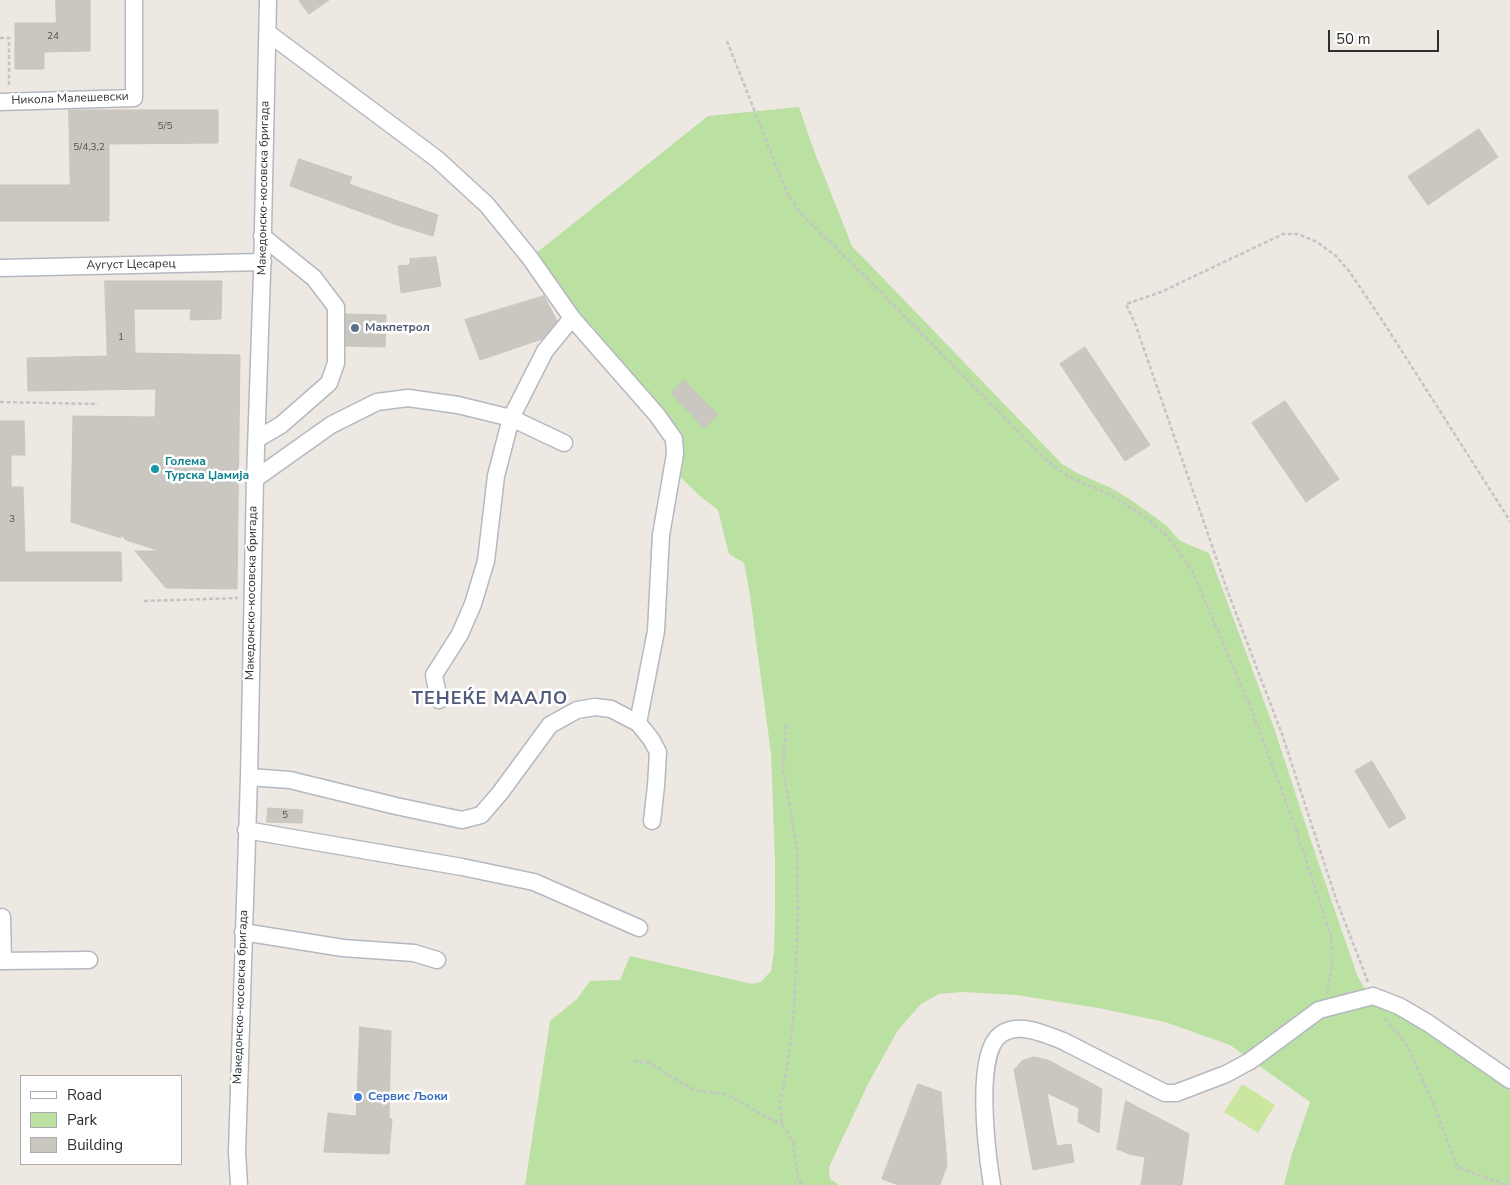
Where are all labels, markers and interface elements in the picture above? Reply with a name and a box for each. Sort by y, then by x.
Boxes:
scale bar [1330,20,1441,52]
text: 50 m [1336,29,1371,49]
house number: 24 [47,31,59,43]
street label: Никола Малешевски [11,90,129,108]
street label: Македонско-косовска бригада [255,101,273,275]
house number: 5/5 [158,121,172,133]
house number: 5/4,3,2 [73,142,105,154]
street label: Аугуст Цесарец [86,257,176,273]
place label: Макпетрол [365,321,430,335]
marker: Макпетрол [349,322,361,334]
house number: 1 [118,332,124,344]
place label: Голема Турска Џамија [165,455,249,483]
marker: Голема Турска Џамија [149,463,161,475]
street label: Македонско-косовска бригада [243,506,261,680]
house number: 3 [9,514,15,526]
district label: ТЕНЕЌЕ МААЛО [410,689,570,711]
house number: 5 [282,810,288,822]
street label: Македонско-косовска бригада [231,910,251,1084]
legend [20,1075,182,1165]
text: Road [67,1085,102,1105]
place label: Сервис Љоки [368,1090,448,1104]
marker: Сервис Љоки [352,1091,364,1103]
text: Park [67,1110,97,1130]
text: Building [67,1135,123,1155]

